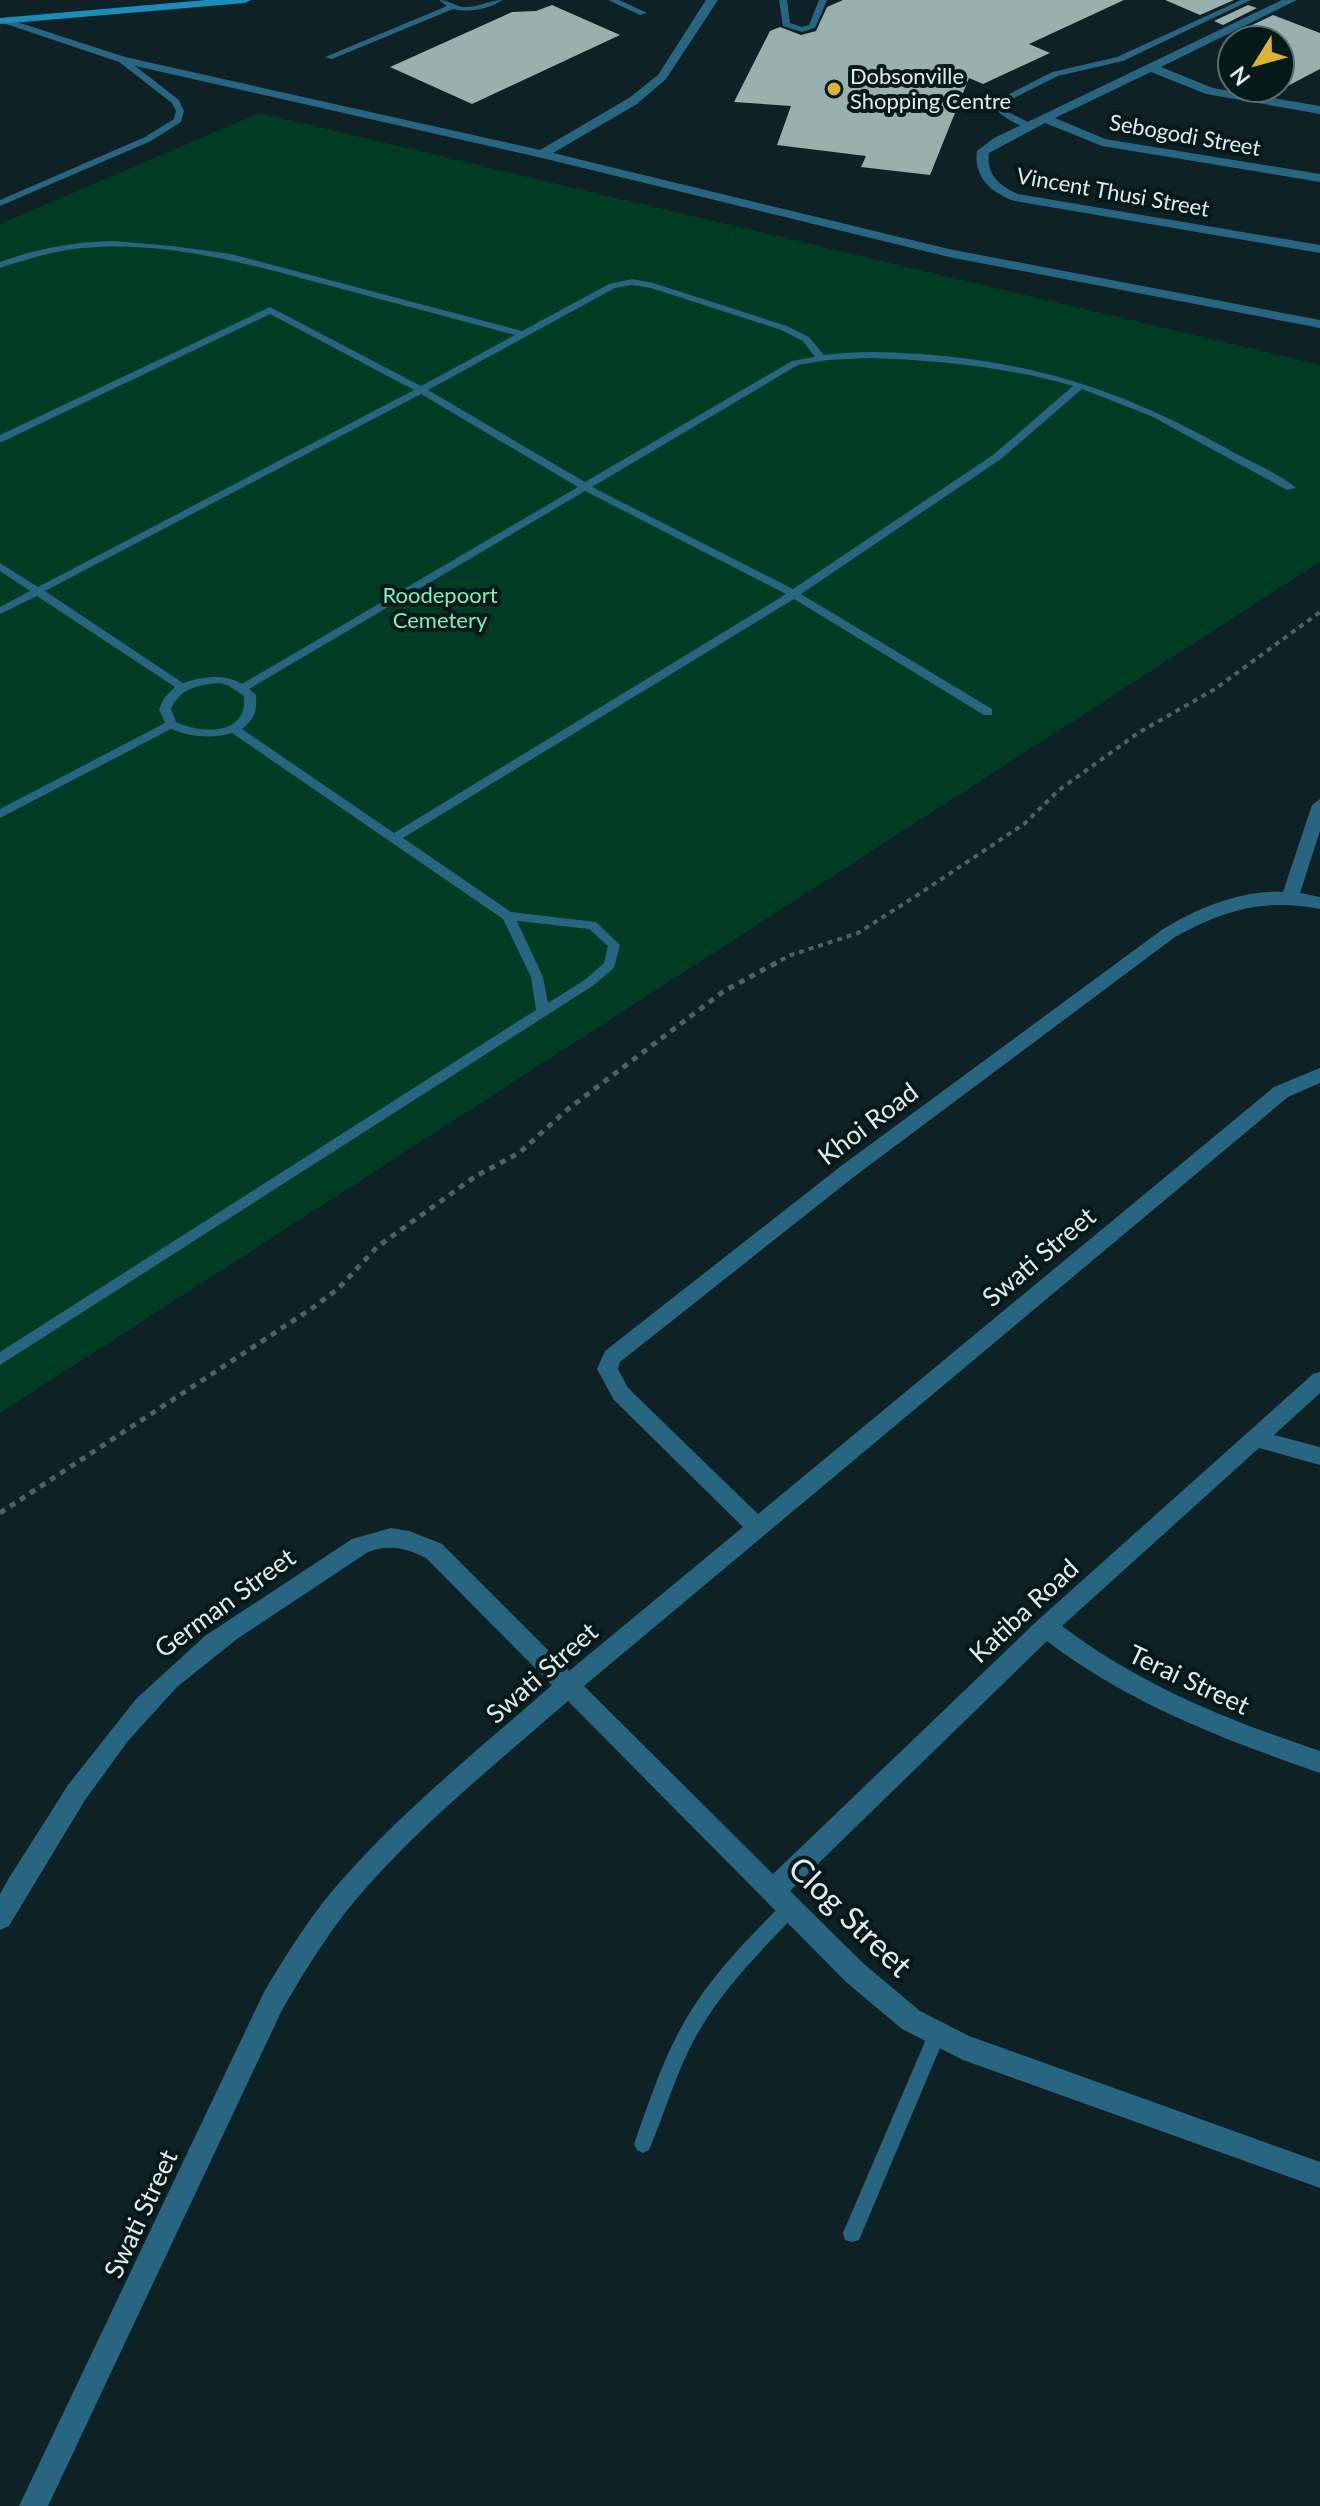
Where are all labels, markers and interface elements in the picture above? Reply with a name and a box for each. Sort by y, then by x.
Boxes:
north arrow [1216,24,1296,104]
text: N [1224,61,1256,91]
place label: Dobsonville Shopping Centre [850,62,1011,114]
marker: Dobsonville Shopping Centre [825,80,843,98]
street label: Sebogodi Street [1107,108,1263,161]
street label: Vincent Thusi Street [1015,161,1212,222]
park label: Roodepoort Cemetery [382,581,498,633]
street label: Khoi Road [811,1075,924,1171]
street label: Swati Street [975,1199,1102,1313]
street label: German Street [148,1540,301,1664]
street label: Katiba Road [962,1552,1085,1669]
street label: Swati Street [479,1615,604,1730]
street label: Terai Street [1124,1637,1255,1721]
street label: Clog Street [781,1848,921,1985]
street label: Swati Street [96,2144,184,2283]

